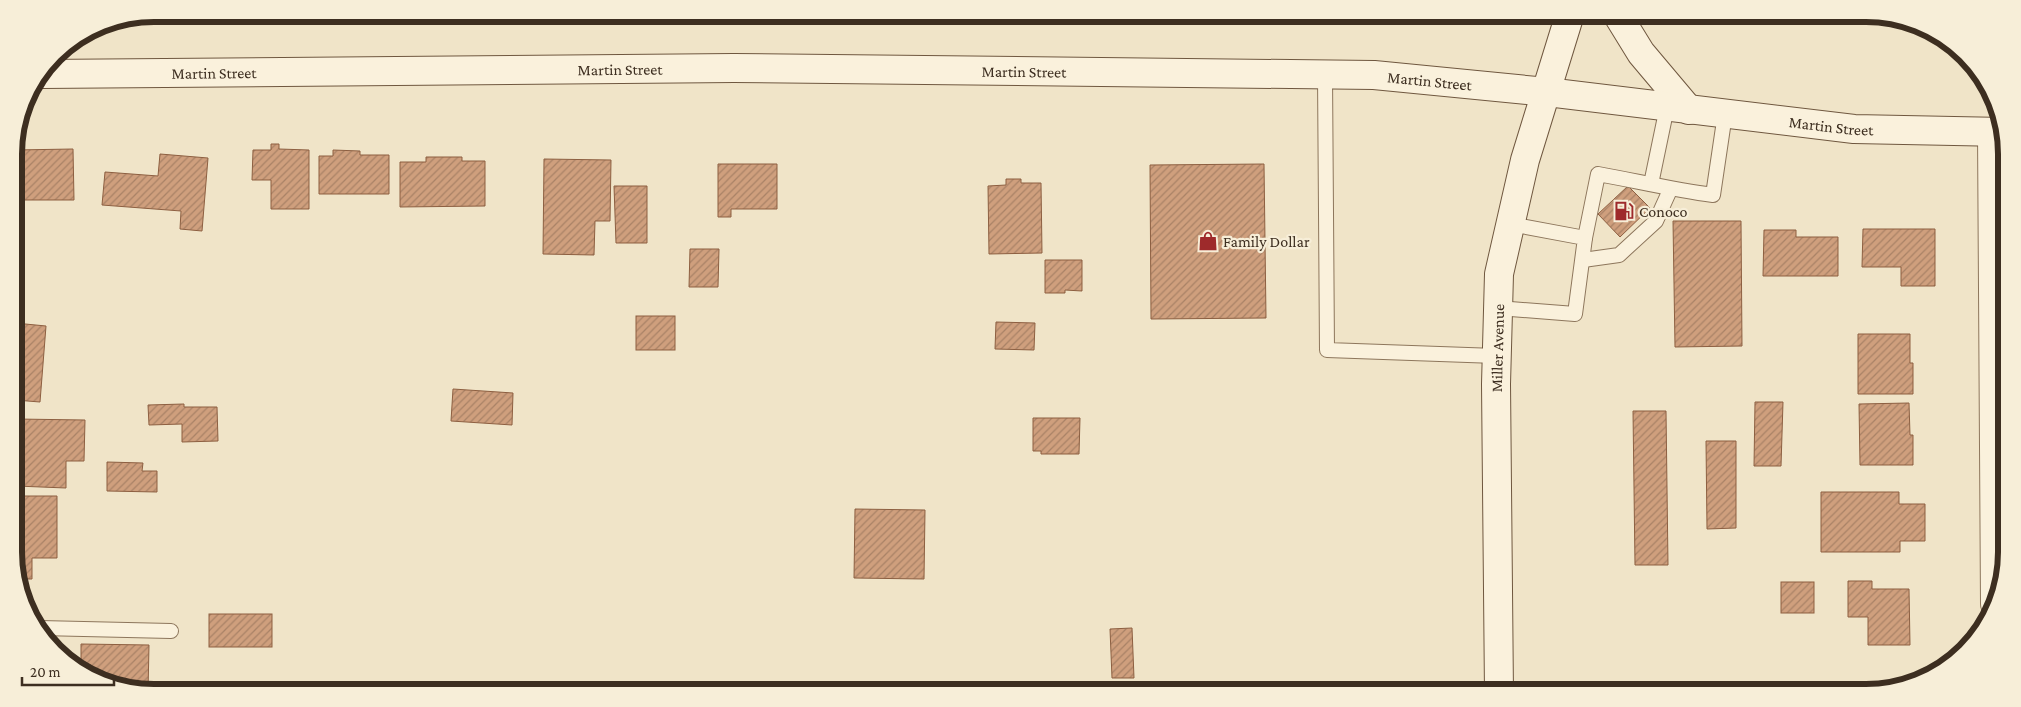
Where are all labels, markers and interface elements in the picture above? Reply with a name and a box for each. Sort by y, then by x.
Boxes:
street label: Martin Street [577,60,663,78]
street label: Martin Street [981,62,1067,80]
street label: Martin Street [171,64,257,81]
street label: Martin Street [1387,68,1473,93]
street label: Martin Street [1788,113,1874,138]
fuel station icon: Conoco [1613,200,1635,222]
place label: Conoco [1639,203,1687,220]
shop icon: Family Dollar [1197,230,1219,252]
place label: Family Dollar [1223,233,1310,251]
street label: Miller Avenue [1487,303,1507,392]
scale bar [22,654,115,686]
text: 20 m [30,664,61,680]

